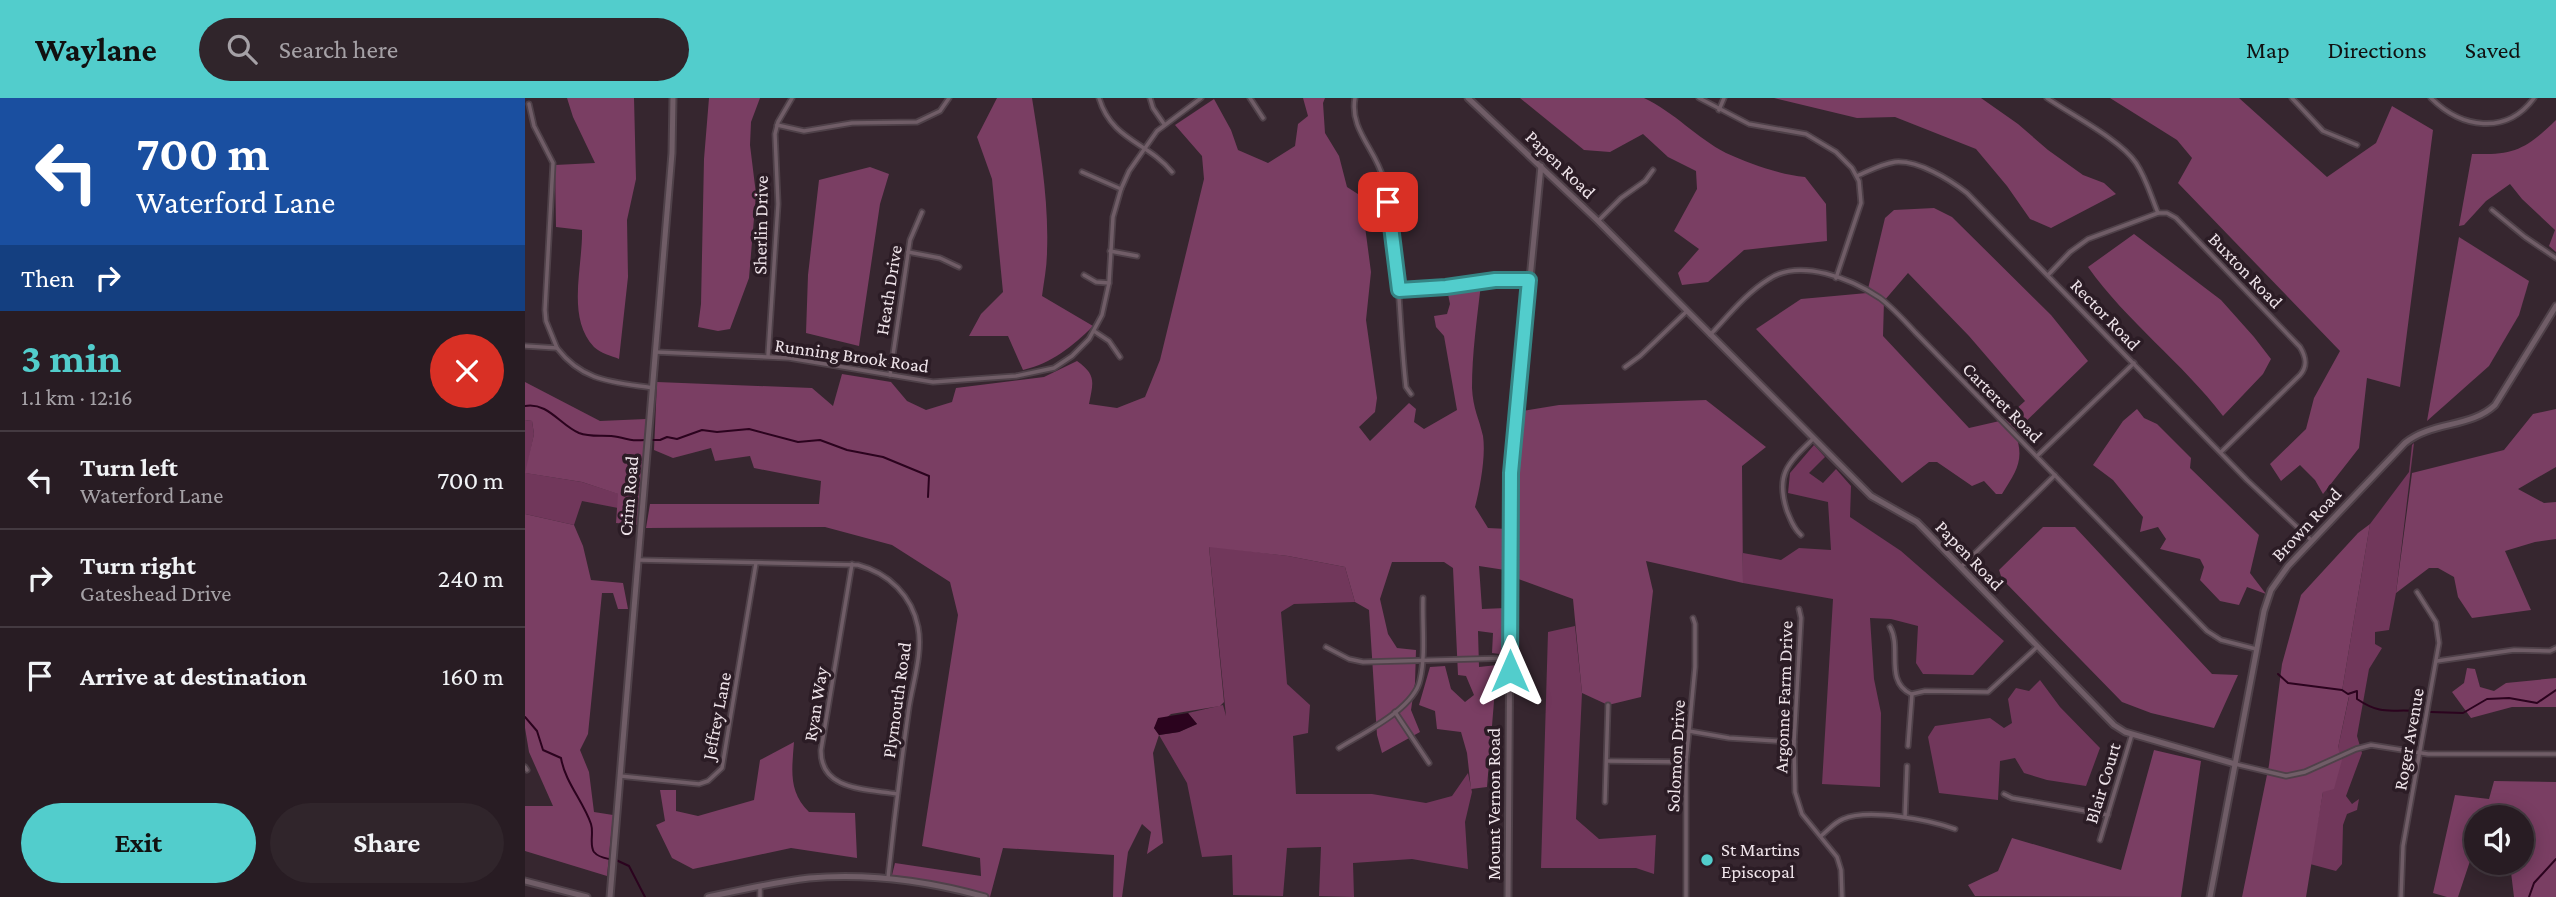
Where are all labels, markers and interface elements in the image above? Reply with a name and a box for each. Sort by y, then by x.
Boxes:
search box [199,18,689,81]
icon: search [223,30,261,68]
text: Waylane [35,31,157,68]
text: Search here [279,35,398,64]
text: Map [2246,36,2290,63]
text: Directions [2328,36,2427,63]
text: Saved [2465,36,2521,63]
icon: left [21,126,112,217]
text: 700 m [136,126,269,181]
street label: Papen Road [1521,126,1600,203]
pin [1358,172,1418,232]
street label: Sherlin Drive [749,175,772,275]
icon: arrive [1369,183,1407,221]
text: Waterford Lane [136,184,335,220]
street label: Buxton Road [2204,228,2287,313]
street label: Heath Drive [871,243,906,337]
icon: right [89,259,127,297]
text: Then [21,264,75,293]
street label: Rector Road [2066,274,2145,354]
text: 3 min [21,334,121,381]
button: close [430,334,504,408]
street label: Running Brook Road [773,334,930,377]
street label: Carteret Road [1958,358,2047,447]
text: 1.1 km · 12:16 [21,384,133,410]
text: Turn left [80,453,178,482]
street label: Crim Road [615,455,642,537]
icon: left [21,461,59,499]
text: 700 m [437,466,504,495]
text: Waterford Lane [80,482,223,508]
street label: Brown Road [2267,483,2346,565]
street label: Papen Road [1931,516,2008,595]
text: Turn right [80,551,196,580]
icon: right [21,559,59,597]
text: 240 m [438,564,504,593]
text: Gateshead Drive [80,580,231,606]
street label: Argonne Farm Drive [1770,620,1797,774]
position arrow [1473,634,1547,708]
street label: Plymouth Road [878,641,915,759]
icon: arrive [21,657,59,695]
text: Arrive at destination [80,662,307,691]
text: 160 m [442,662,504,691]
street label: Ryan Way [799,665,832,743]
street label: Jeffrey Lane [697,670,735,764]
street label: Roger Avenue [2389,686,2428,792]
street label: Solomon Drive [1662,699,1689,813]
street label: Mount Vernon Road [1483,728,1504,880]
street label: Blair Court [2080,740,2125,826]
button: Exit [21,803,256,883]
button: Share [270,803,504,883]
map controls [2464,805,2534,875]
button: sound [2464,805,2534,875]
place label: St Martins Episcopal [1721,839,1800,882]
marker: St Martins Episcopal [1699,852,1715,868]

